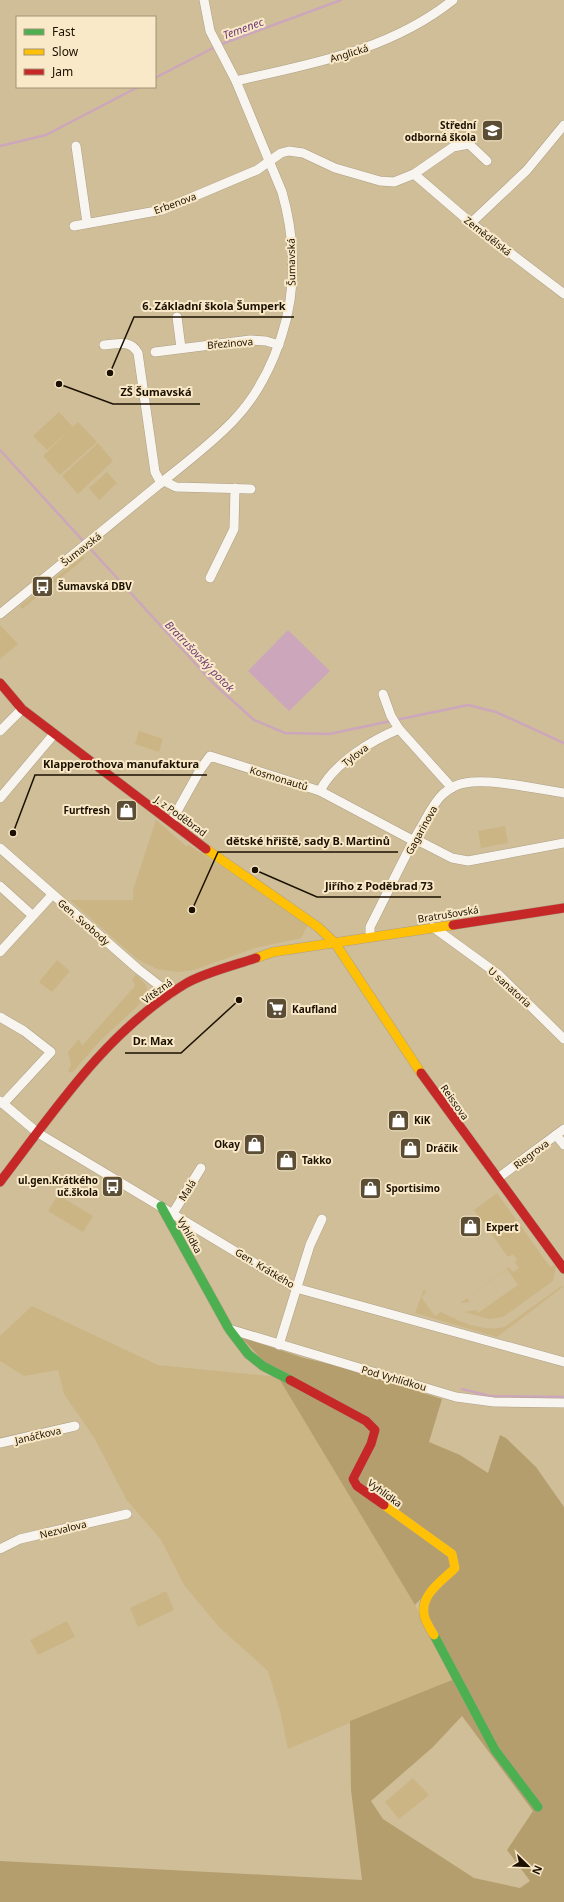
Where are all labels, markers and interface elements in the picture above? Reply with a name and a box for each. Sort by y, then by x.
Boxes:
water label: Temenec [221,13,266,42]
legend [16,16,156,88]
text: Fast [52,23,76,40]
street label: Anglická [328,41,370,65]
text: Slow [52,43,79,60]
text: Jam [51,63,73,80]
place label: Střední odborná škola [405,118,477,144]
school or university icon: Střední odborná škola [479,118,505,144]
street label: Erbenova [152,189,198,217]
street label: Zemědělská [461,213,515,259]
street label: Šumavská [284,238,298,286]
callout: 6. Základní škola Šumperk [134,294,294,317]
text: 6. Základní škola Šumperk [142,298,286,313]
street label: Březinova [206,334,254,352]
callout: ZŠ Šumavská [113,381,200,404]
text: ZŠ Šumavská [120,384,192,399]
street label: Šumavská [58,529,104,569]
bus stop icon: Šumavská DBV [30,573,56,599]
place label: Šumavská DBV [58,579,132,593]
water label: Bratrušovský potok [162,617,238,695]
street label: Tylova [339,740,371,770]
callout: Klapperothova manufaktura [35,752,207,775]
text: Klapperothova manufaktura [43,756,199,771]
street label: Kosmonautů [248,763,310,793]
street label: J. z Poděbrad [151,792,210,840]
shop icon: Furtfresh [113,797,139,823]
place label: Furtfresh [64,803,110,817]
street label: Gagarinova [402,803,440,857]
callout: dětské hřiště, sady B. Martinů [218,829,398,852]
text: dětské hřiště, sady B. Martinů [226,833,390,848]
callout: Jiřího z Poděbrad 73 [317,874,441,897]
text: Jiřího z Poděbrad 73 [324,878,433,893]
street label: Gen. Svobody [55,896,114,949]
street label: Bratrušovská [417,902,479,926]
street label: U sanatoria [485,964,535,1010]
street label: Vítězná [139,975,175,1007]
supermarket icon: Kaufland [264,996,290,1022]
place label: Kaufland [292,1002,337,1016]
callout: Dr. Max [125,1030,181,1053]
text: Dr. Max [133,1033,174,1048]
street label: Reissova [438,1081,472,1123]
shop icon: KiK [386,1107,412,1133]
place label: KiK [414,1113,431,1127]
shop icon: Okay [242,1131,268,1157]
shop icon: Dráčik [397,1135,423,1161]
street label: Riegrova [510,1136,552,1172]
place label: Okay [214,1137,240,1151]
place label: Dráčik [426,1141,459,1155]
shop icon: Takko [273,1147,299,1173]
place label: Takko [302,1153,332,1167]
place label: ul.gen.Krátkého uč.škola [18,1173,98,1199]
bus stop icon: ul.gen.Krátkého uč.škola [100,1173,126,1199]
shop icon: Sportisimo [357,1175,383,1201]
street label: Malá [175,1177,199,1203]
place label: Sportisimo [386,1181,440,1195]
street label: Vyhlídka [174,1214,206,1256]
shop icon: Expert [458,1214,484,1240]
place label: Expert [486,1220,519,1234]
street label: Gen. Krátkého [233,1245,297,1291]
street label: Pod Vyhlídkou [360,1362,428,1394]
street label: Janáčkova [13,1423,62,1447]
street label: Vyhlídka [365,1476,405,1510]
street label: Nezvalova [38,1516,88,1542]
north arrow [508,1846,548,1886]
text: N [529,1863,546,1877]

